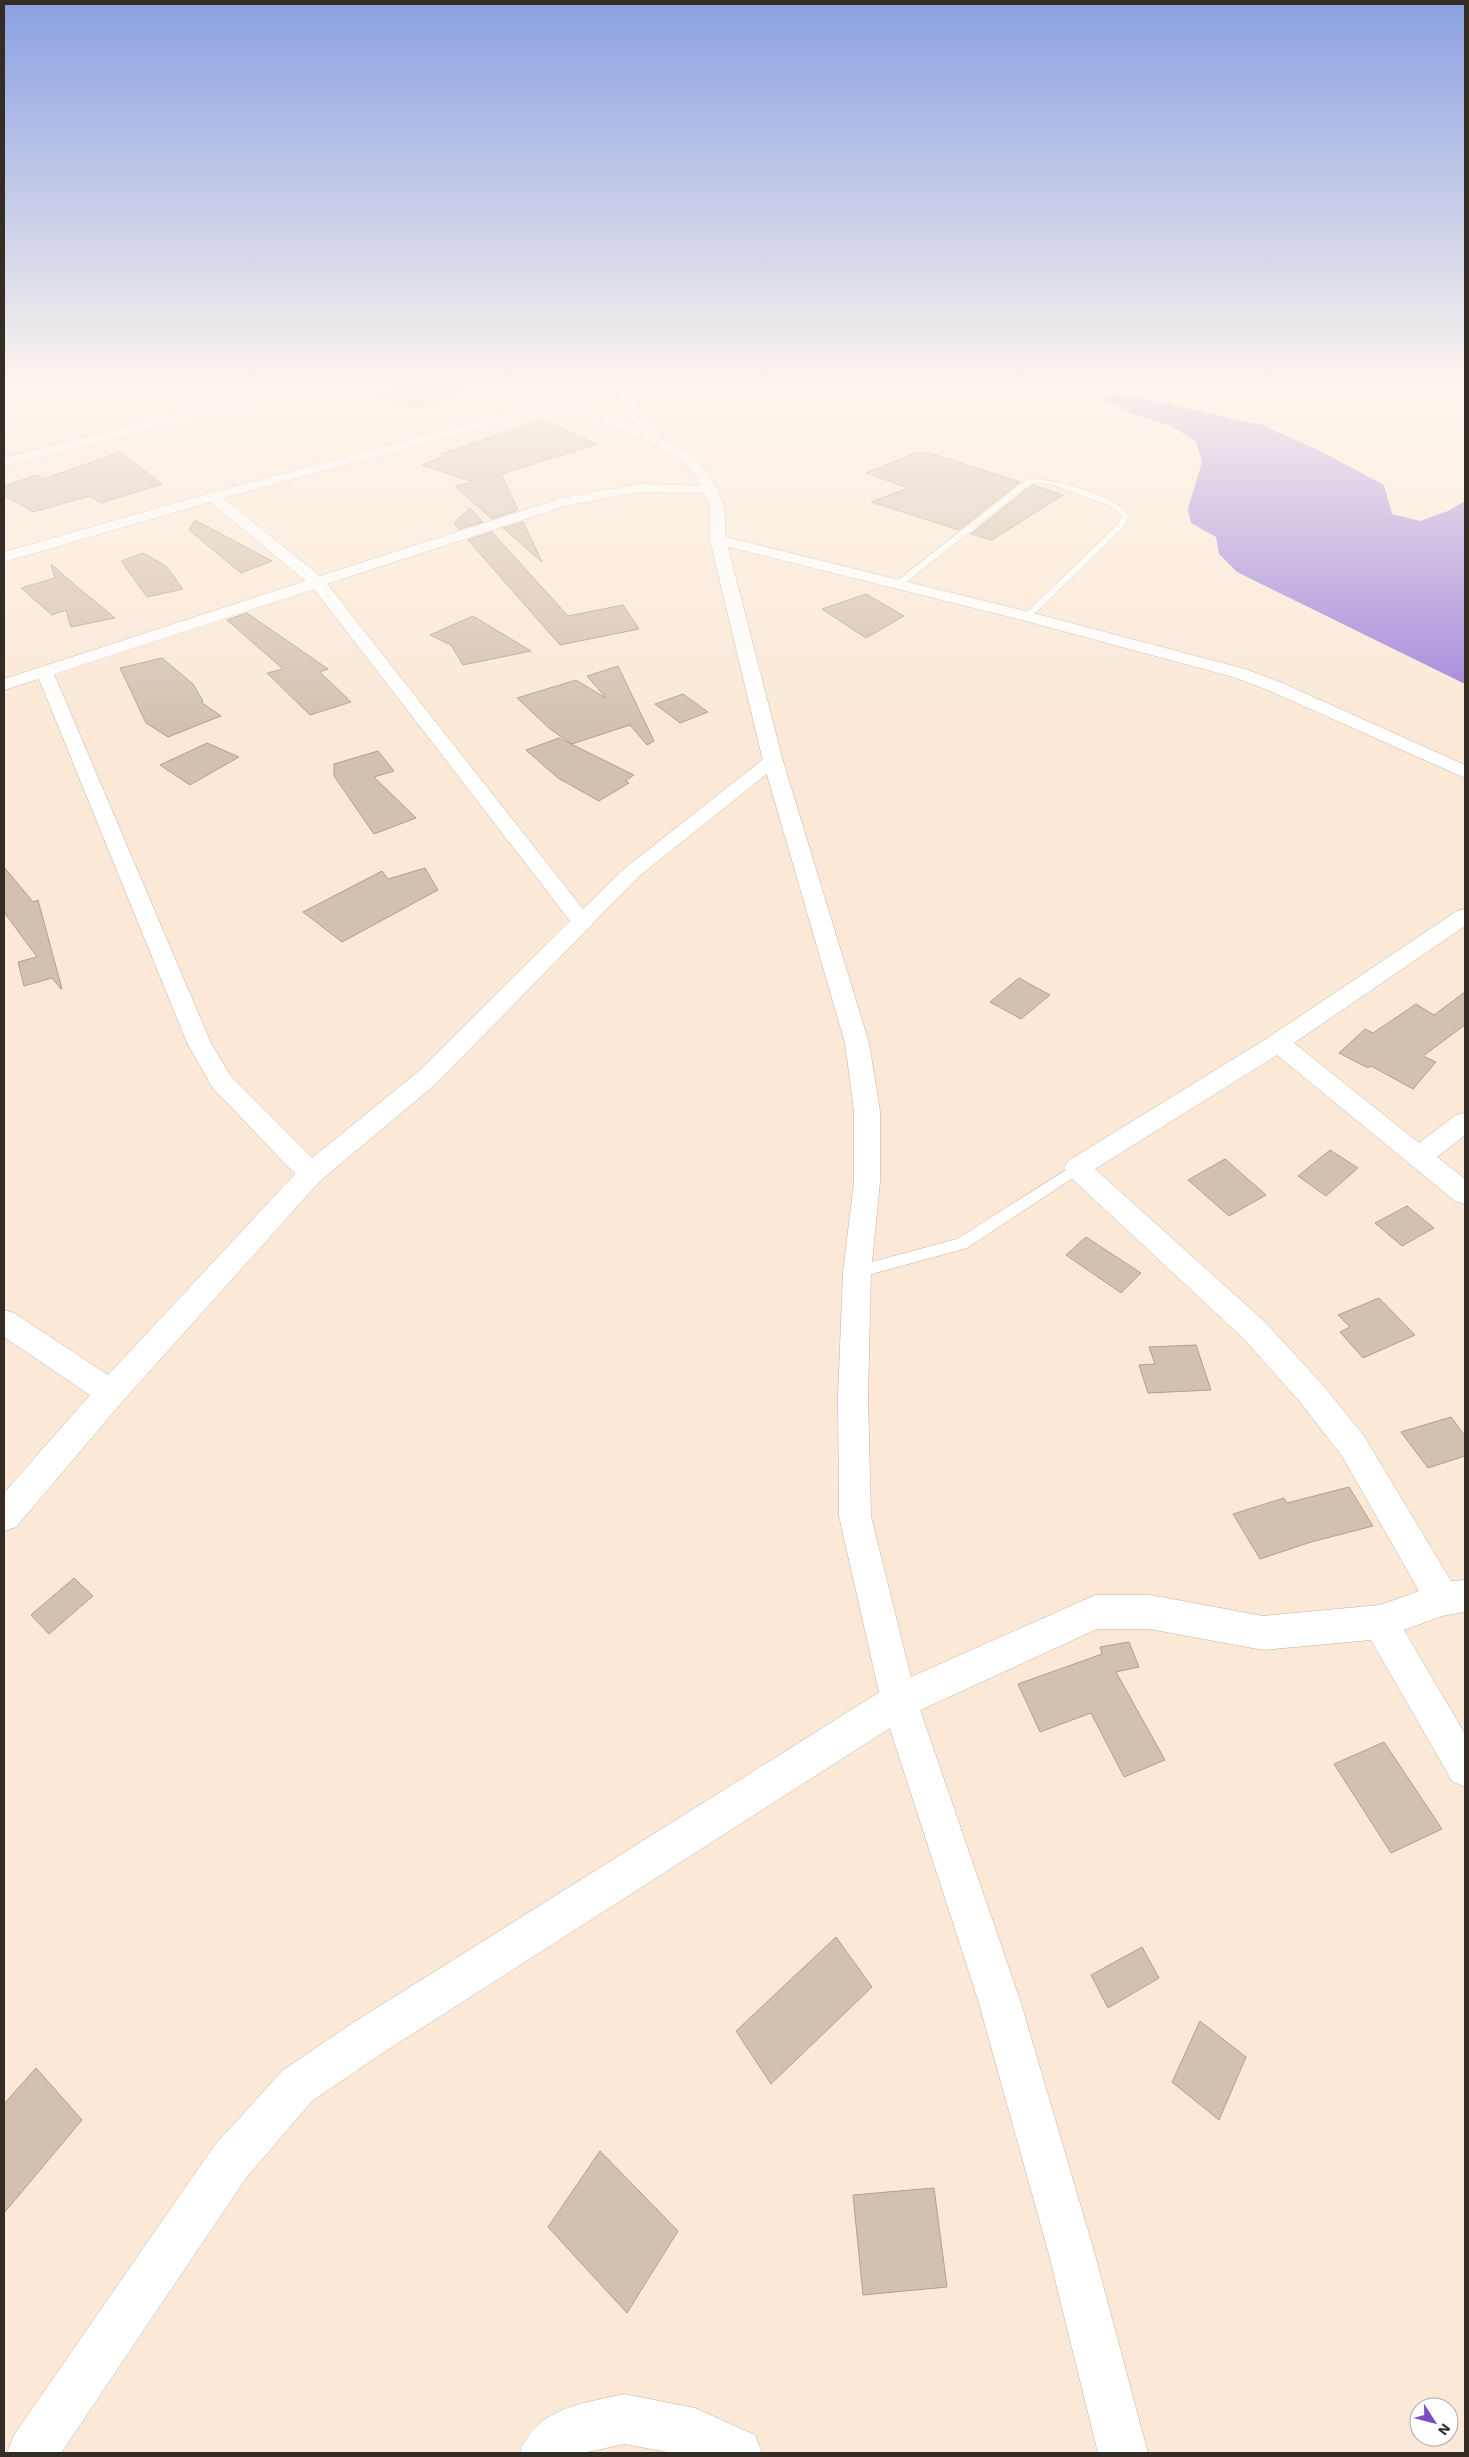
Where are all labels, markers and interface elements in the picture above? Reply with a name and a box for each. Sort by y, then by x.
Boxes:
north arrow [1409,2397,1459,2447]
text: N [1435,2421,1454,2439]

